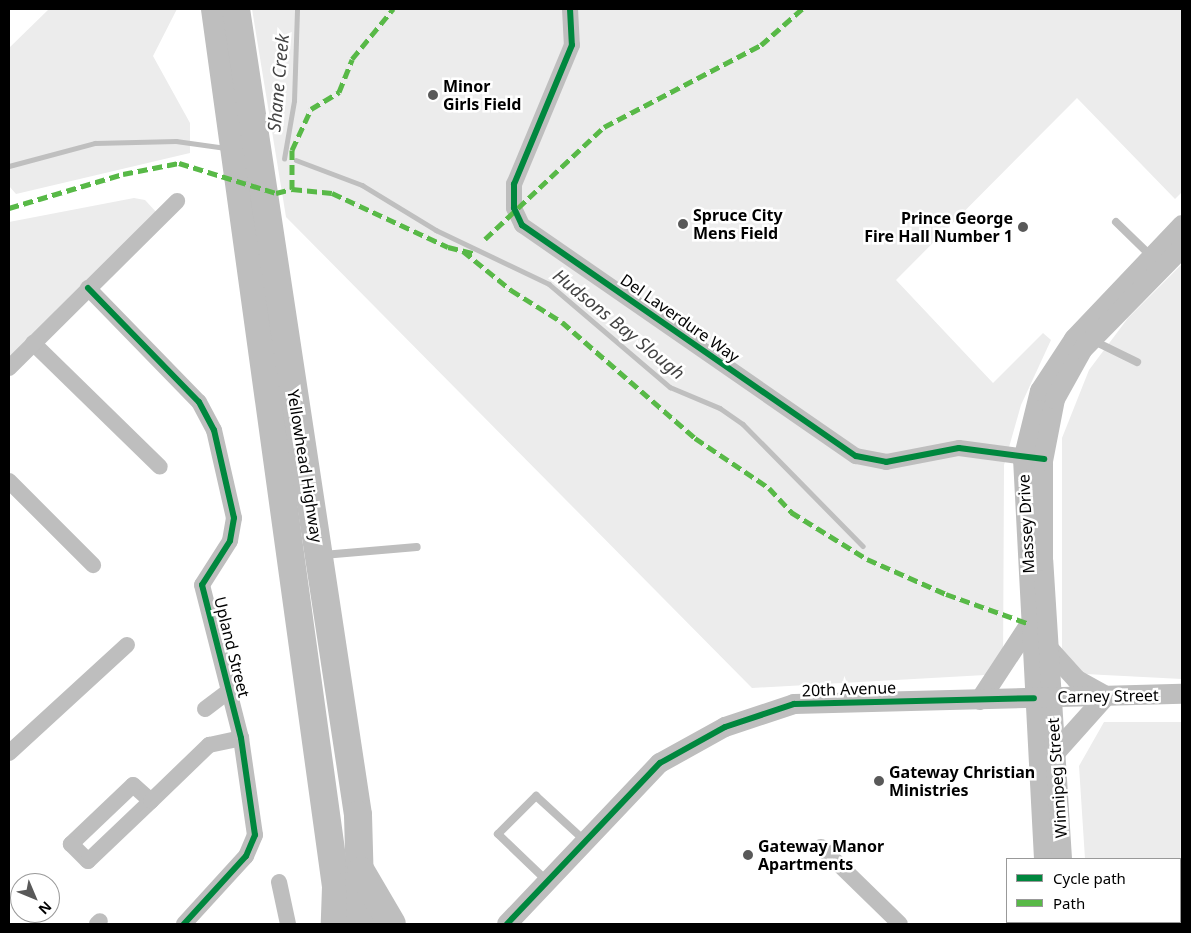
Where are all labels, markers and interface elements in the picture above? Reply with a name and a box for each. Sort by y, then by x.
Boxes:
water label: Shane Creek [263,33,293,133]
place label: Minor Girls Field [443,76,521,114]
marker: Minor Girls Field [427,89,439,101]
place label: Spruce City Mens Field [693,205,783,243]
place label: Prince George Fire Hall Number 1 [864,208,1013,246]
marker: Spruce City Mens Field [677,218,689,230]
marker: Prince George Fire Hall Number 1 [1017,221,1029,233]
water label: Hudsons Bay Slough [549,264,689,384]
street label: Del Laverdure Way [617,270,743,366]
street label: Yellowhead Highway [283,388,327,544]
street label: Massey Drive [1014,474,1038,574]
street label: Upland Street [210,595,254,699]
street label: 20th Avenue [802,678,896,700]
street label: Carney Street [1057,686,1159,706]
street label: Winnipeg Street [1043,717,1071,839]
place label: Gateway Christian Ministries [889,762,1035,800]
marker: Gateway Christian Ministries [873,775,885,787]
place label: Gateway Manor Apartments [758,836,884,874]
marker: Gateway Manor Apartments [742,849,754,861]
legend [1006,858,1181,923]
text: Cycle path [1053,868,1126,888]
north arrow [10,873,60,923]
text: Path [1053,893,1085,913]
text: N [35,898,56,919]

